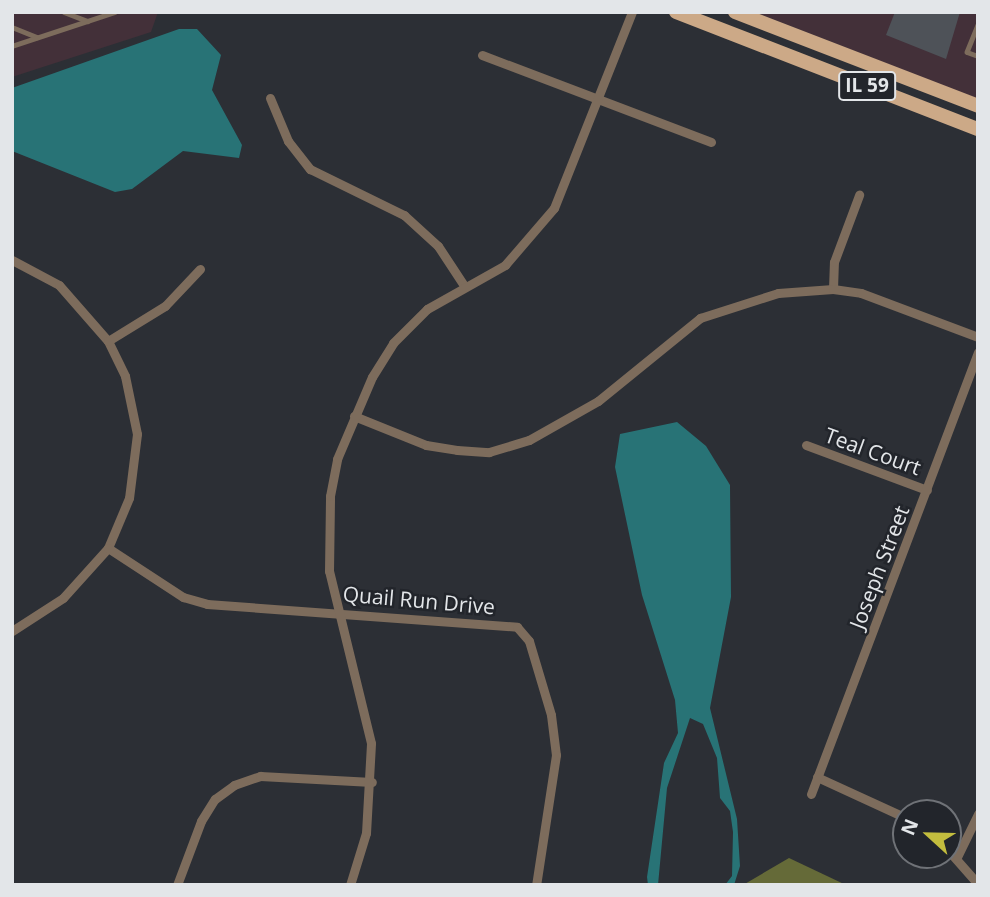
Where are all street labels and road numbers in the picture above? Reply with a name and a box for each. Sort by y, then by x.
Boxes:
road number: IL 59 [837,71,897,102]
street label: Teal Court [821,422,925,480]
street label: Joseph Street [844,502,914,632]
street label: Quail Run Drive [342,581,496,619]

